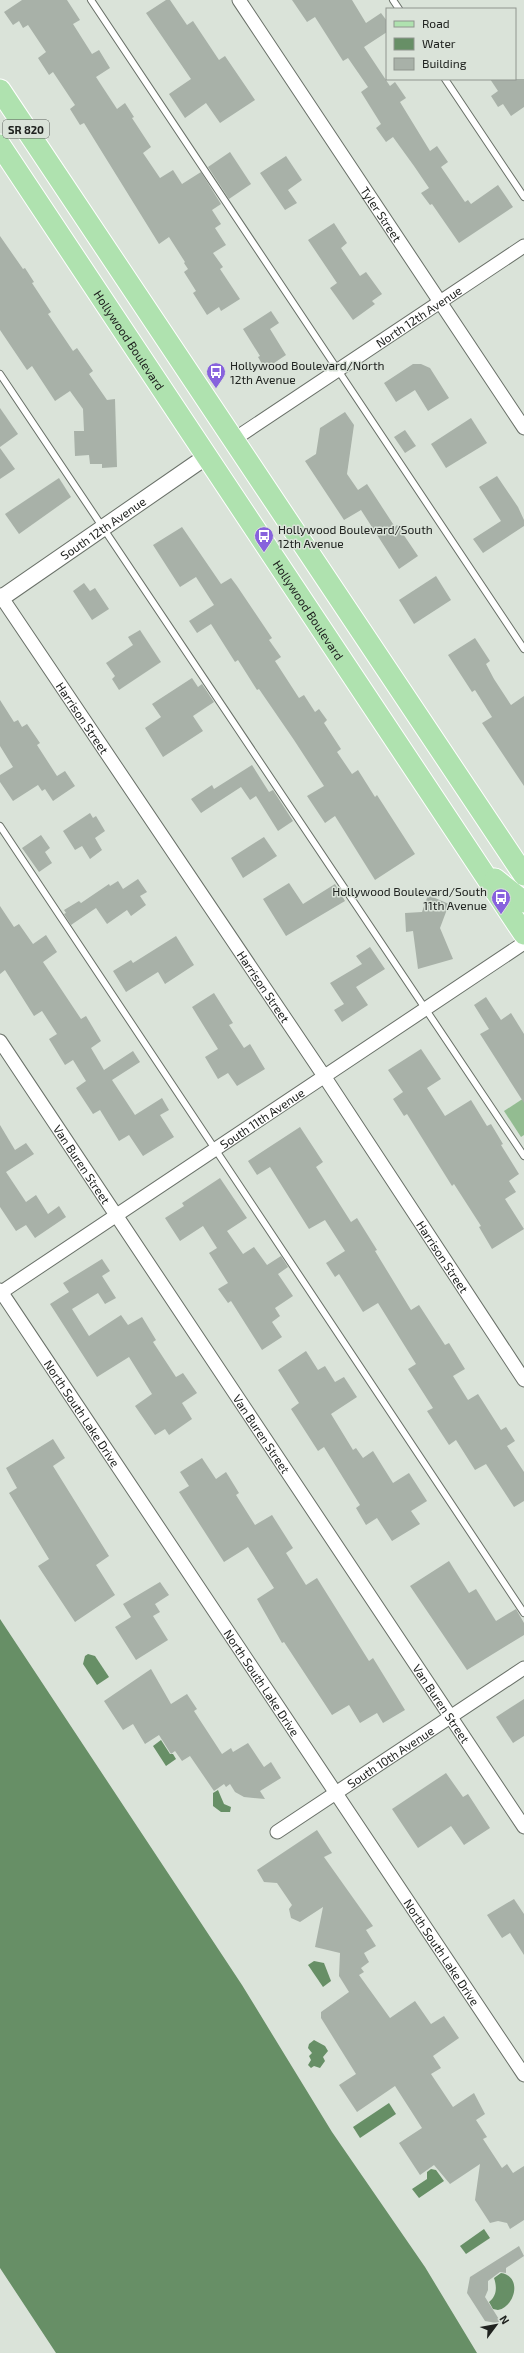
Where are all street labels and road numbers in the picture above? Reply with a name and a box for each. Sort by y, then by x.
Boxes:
road number: SR 820 [3,120,49,138]
street label: Tyler Street [358,184,405,244]
street label: North 12th Avenue [373,283,464,350]
street label: Hollywood Boulevard [91,287,168,392]
street label: South 12th Avenue [58,494,148,562]
street label: Hollywood Boulevard [271,557,347,662]
street label: Harrison Street [54,679,112,757]
street label: Harrison Street [235,948,293,1025]
street label: South 11th Avenue [217,1085,307,1151]
street label: Van Buren Street [51,1122,114,1207]
street label: Harrison Street [414,1218,472,1295]
street label: North South Lake Drive [42,1357,123,1469]
street label: Van Buren Street [231,1392,293,1476]
street label: North South Lake Drive [221,1627,303,1739]
street label: Van Buren Street [410,1661,473,1746]
street label: South 10th Avenue [344,1723,436,1791]
street label: North South Lake Drive [401,1896,483,2008]

